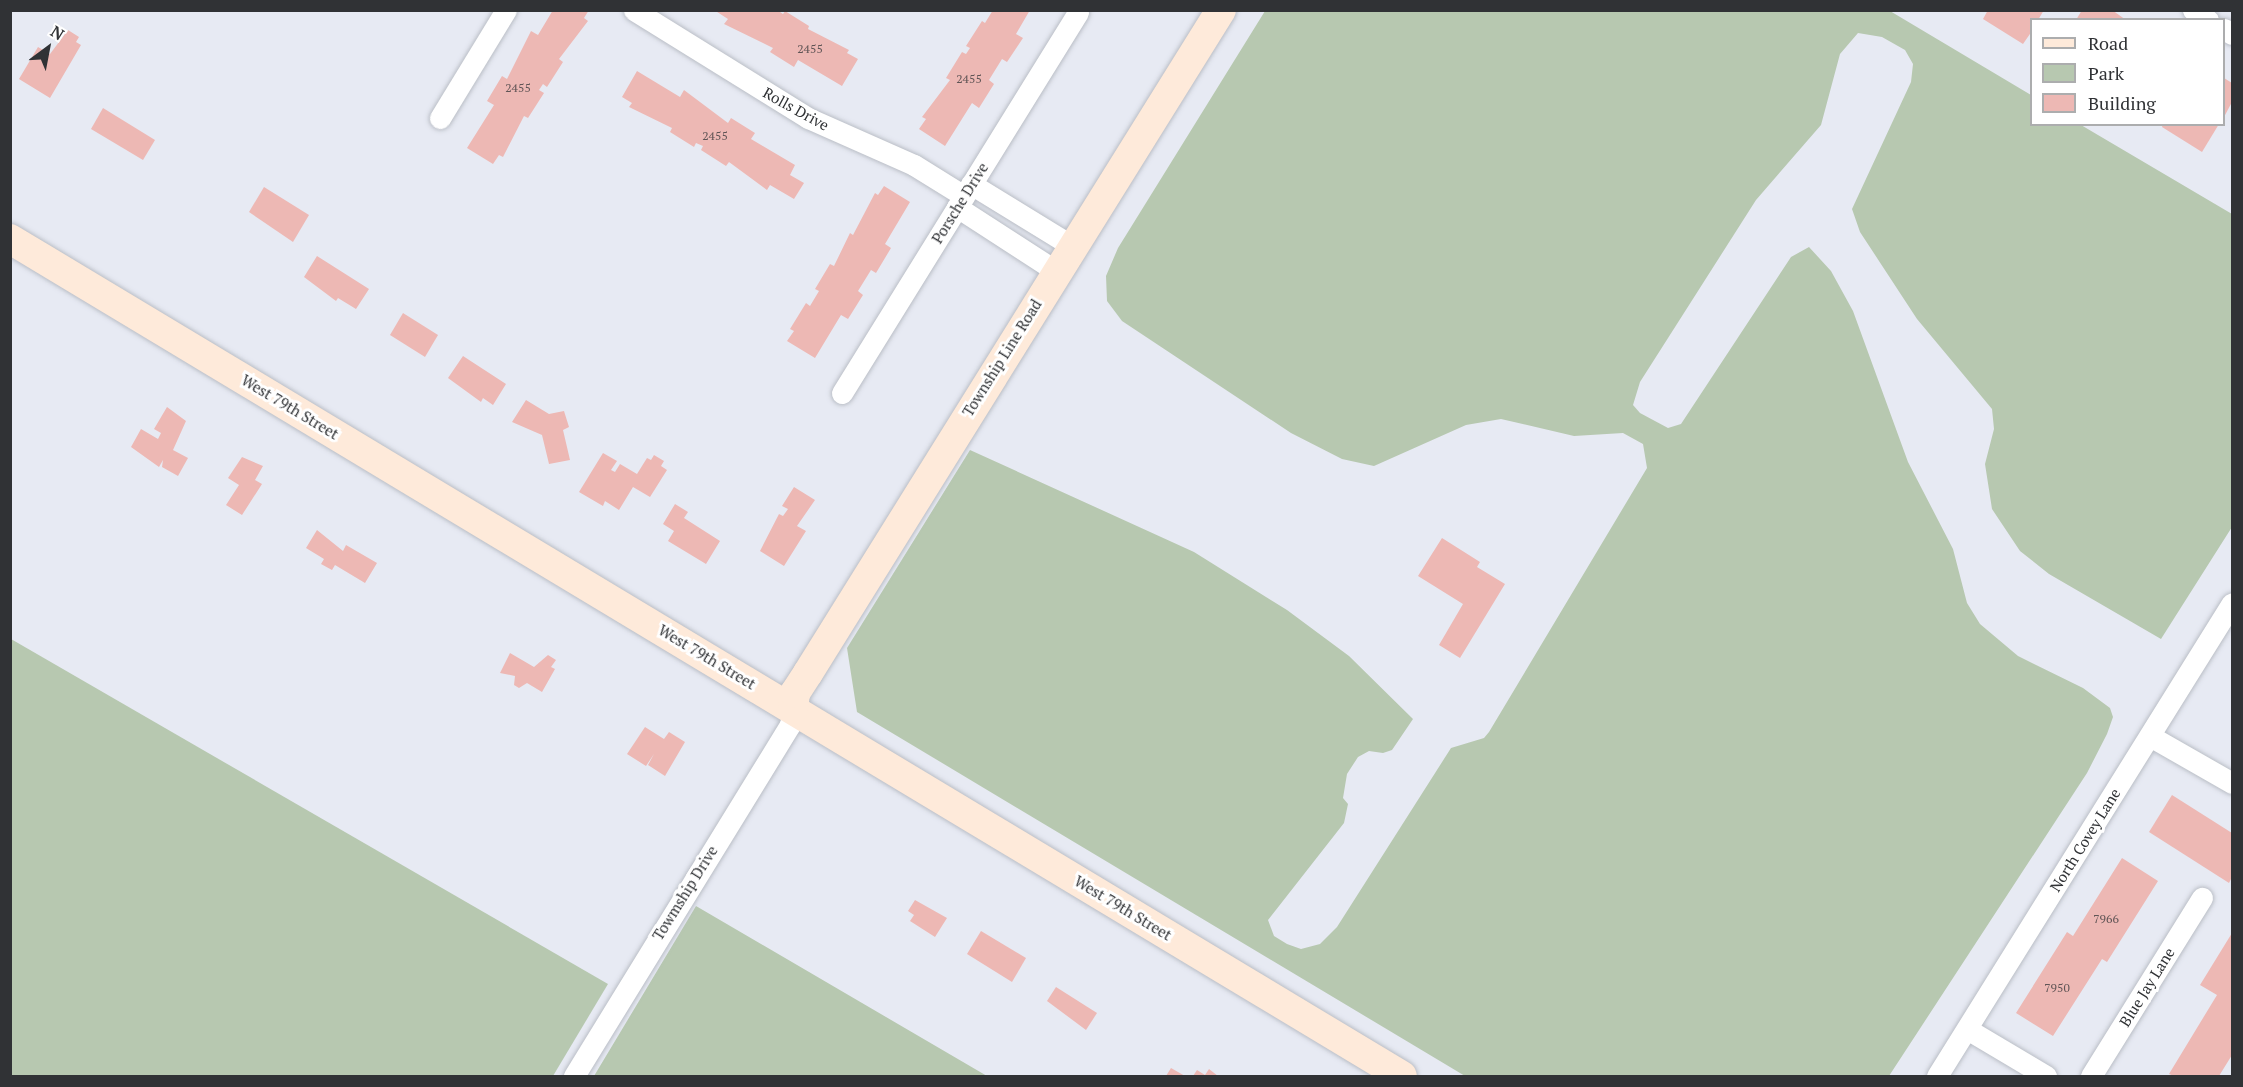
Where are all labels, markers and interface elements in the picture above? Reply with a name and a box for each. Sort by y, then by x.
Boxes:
north arrow [18,18,78,78]
legend [2030,18,2225,126]
text: N [47,20,69,45]
text: Road [2088,31,2128,55]
house number: 2455 [797,42,823,56]
text: Park [2088,61,2124,85]
house number: 2455 [956,72,982,86]
house number: 2455 [505,81,531,95]
street label: Rolls Drive [760,84,832,134]
text: Building [2088,91,2156,115]
house number: 2455 [702,129,728,143]
street label: Porsche Drive [928,159,992,247]
street label: Township Line Road [959,296,1045,420]
street label: West 79th Street [238,371,342,443]
street label: West 79th Street [655,621,759,693]
street label: North Covey Lane [2046,785,2124,895]
street label: Towmship Drive [649,842,721,944]
street label: West 79th Street [1071,872,1175,944]
house number: 7966 [2093,912,2119,926]
street label: Blue Jay Lane [2116,944,2178,1030]
house number: 7950 [2044,981,2070,995]

